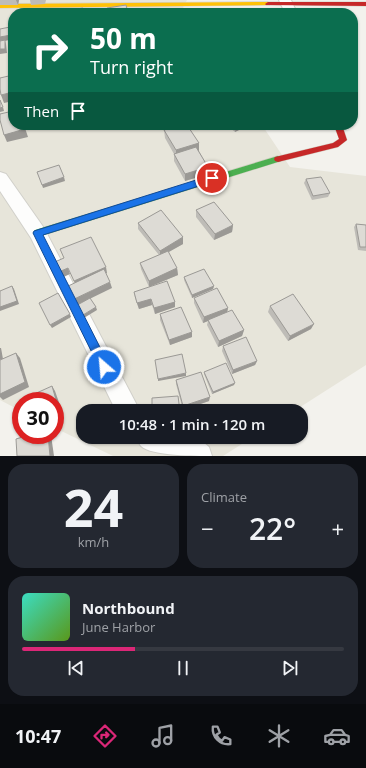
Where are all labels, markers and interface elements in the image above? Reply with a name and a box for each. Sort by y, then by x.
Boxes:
text: 50 m [90,19,157,57]
icon: right [24,24,76,76]
text: Turn right [90,55,173,79]
icon: arrive [67,100,89,122]
text: Then [24,101,59,121]
pin [195,161,229,195]
icon: arrive [201,167,223,189]
position arrow [83,346,125,388]
speed limit sign: 30 [12,392,64,444]
text: 10:48 · 1 min · 120 m [119,414,265,434]
text: 24 [64,471,123,542]
text: Climate [201,488,247,506]
text: 22° [249,508,296,549]
text: − [201,513,214,543]
text: + [331,513,344,543]
text: km/h [78,533,109,551]
text: Northbound [82,598,175,618]
text: June Harbor [82,618,155,636]
icon: previous [65,657,87,679]
icon: pause [172,657,194,679]
icon: next [279,657,301,679]
icon: directions [91,722,119,750]
icon: music [149,722,177,750]
icon: phone [207,722,235,750]
icon: climate [265,722,293,750]
icon: car [323,722,351,750]
text: 10:47 [15,724,61,748]

